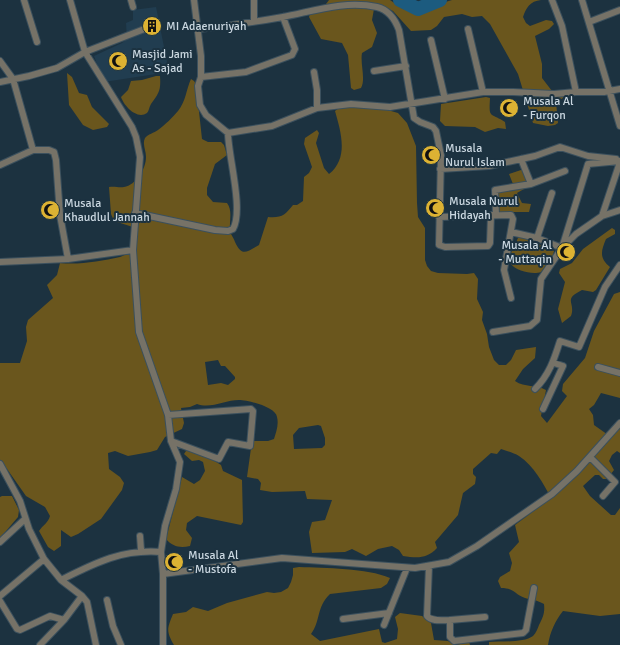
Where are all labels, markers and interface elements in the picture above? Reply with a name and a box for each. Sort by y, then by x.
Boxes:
building icon: MI Adaenuriyah [141,15,163,37]
place label: MI Adaenuriyah [166,19,246,34]
place label: Masjid Jami As - Sajad [132,47,193,76]
mosque icon: Masjid Jami As - Sajad [107,50,129,72]
place label: Musala Al - Furqon [523,94,574,123]
mosque icon: Musala Al - Furqon [498,97,520,119]
place label: Musala Nurul Islam [445,141,505,170]
mosque icon: Musala Nurul Islam [420,144,442,166]
place label: Musala Nurul Hidayah [449,194,519,223]
place label: Musala Khaudlul Jannah [64,196,150,225]
mosque icon: Musala Nurul Hidayah [424,197,446,219]
mosque icon: Musala Khaudlul Jannah [39,199,61,221]
place label: Musala Al - Muttaqin [498,238,552,267]
mosque icon: Musala Al - Muttaqin [555,241,577,263]
place label: Musala Al - Mustofa [188,548,239,577]
mosque icon: Musala Al - Mustofa [163,551,185,573]

